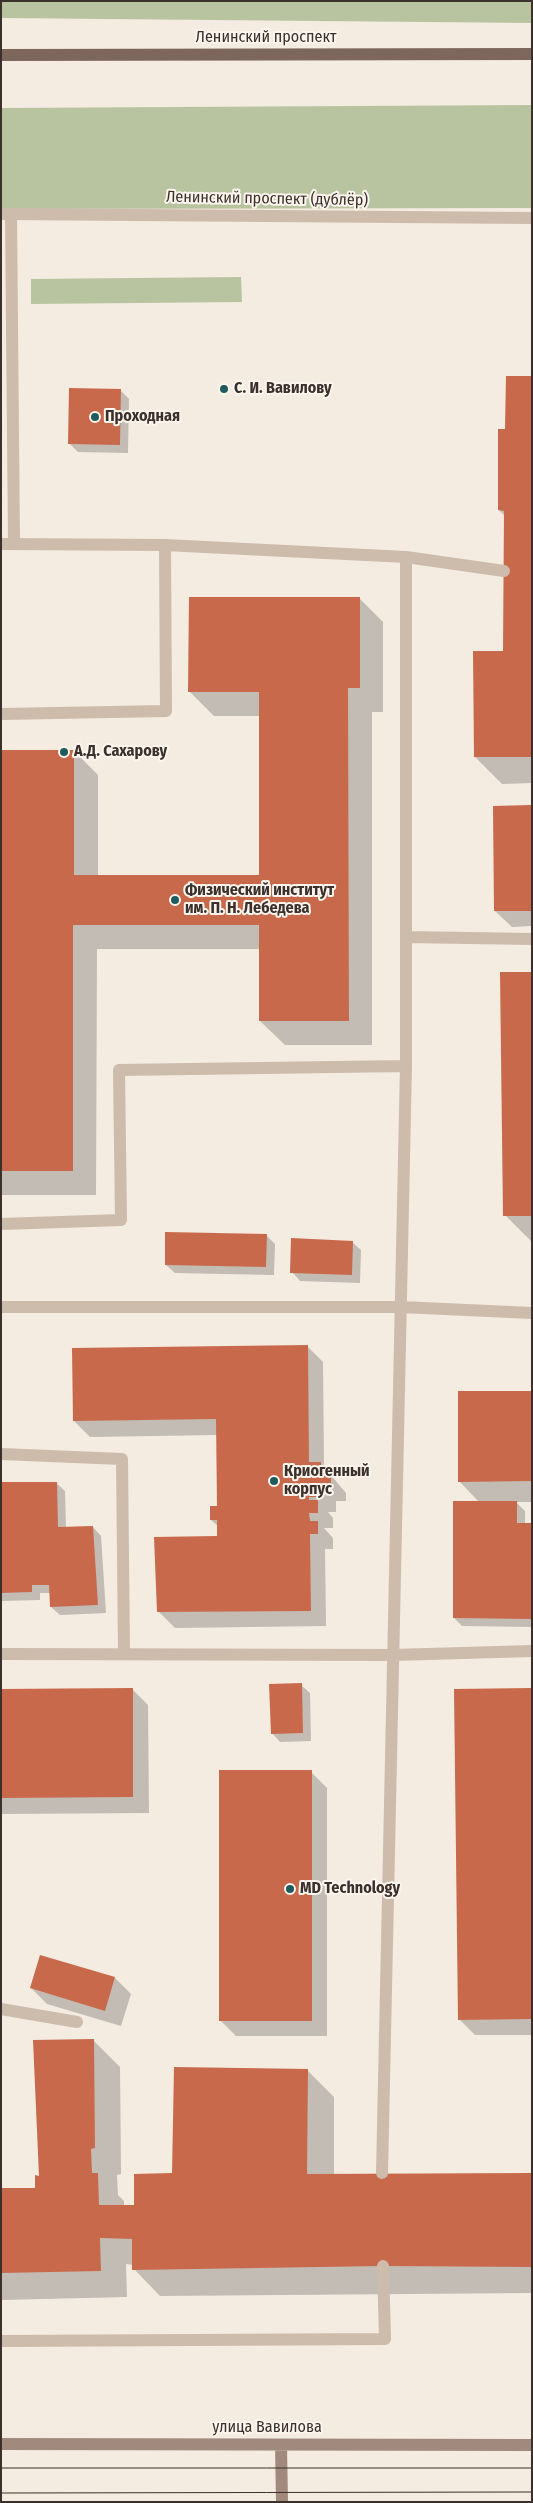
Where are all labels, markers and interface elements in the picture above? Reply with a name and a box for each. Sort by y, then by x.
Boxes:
street label: Ленинский проспект [196,28,336,48]
street label: Ленинский проспект (дублёр) [166,188,368,210]
place label: С. И. Вавилову [234,379,332,399]
marker: С. И. Вавилову [218,383,230,395]
place label: Проходная [105,407,180,427]
marker: Проходная [89,411,101,423]
place label: А.Д. Сахарову [74,742,167,762]
marker: А.Д. Сахарову [58,746,70,758]
place label: Физический институт им. П. Н. Лебедева [185,881,334,919]
marker: Физический институт им. П. Н. Лебедева [169,894,181,906]
place label: Криогенный корпус [284,1462,370,1500]
marker: Криогенный корпус [268,1475,280,1487]
place label: MD Technology [300,1879,400,1899]
marker: MD Technology [284,1883,296,1895]
street label: улица Вавилова [212,2418,322,2438]

